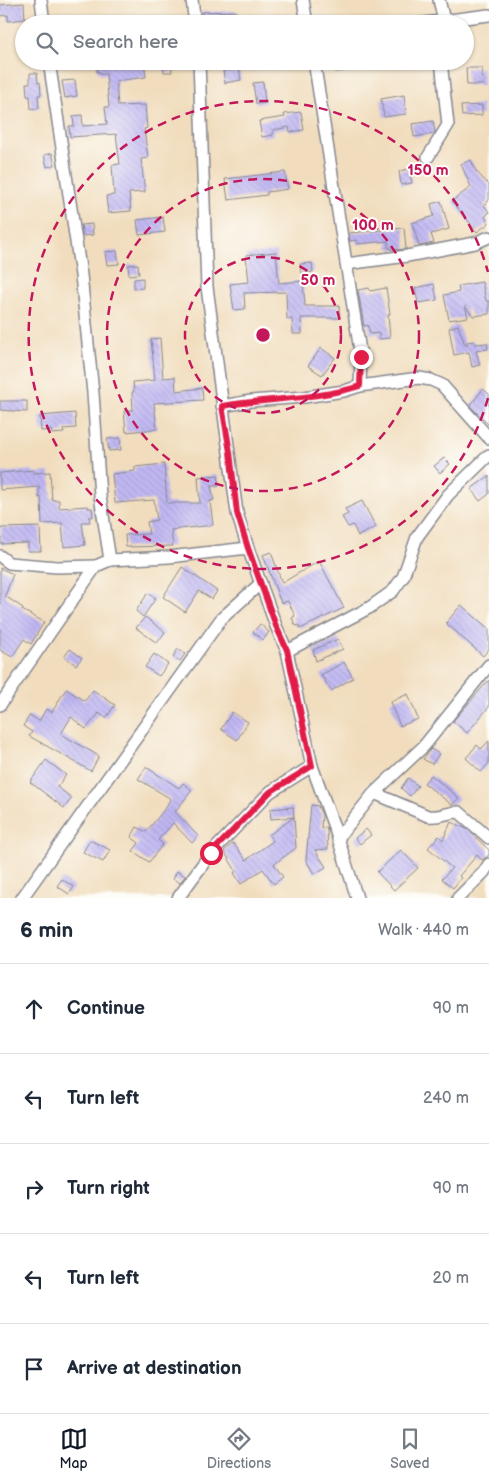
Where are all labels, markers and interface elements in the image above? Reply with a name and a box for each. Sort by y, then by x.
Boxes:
search box [15,15,474,70]
icon: search [33,29,61,57]
text: Search here [73,31,178,54]
text: 150 m [407,161,449,180]
text: 100 m [352,216,394,235]
text: 50 m [301,271,336,290]
centre of rings [254,326,272,344]
route end [350,346,373,369]
route start [200,842,223,865]
text: 6 min [20,918,73,943]
text: Walk · 440 m [378,921,469,940]
icon: ahead [20,995,48,1023]
text: Continue [67,997,145,1020]
text: 90 m [433,999,469,1018]
icon: left [20,1085,48,1113]
text: Turn left [67,1087,139,1110]
text: 240 m [423,1089,469,1108]
icon: right [20,1175,48,1203]
text: Turn right [67,1177,150,1200]
text: 90 m [433,1179,469,1198]
icon: left [20,1265,48,1293]
text: Turn left [67,1267,139,1290]
text: 20 m [433,1269,469,1288]
icon: arrive [20,1355,48,1383]
text: Arrive at destination [67,1357,242,1380]
tab: Map [60,1425,88,1472]
tab: Directions [207,1425,271,1472]
tab: Saved [390,1425,429,1472]

